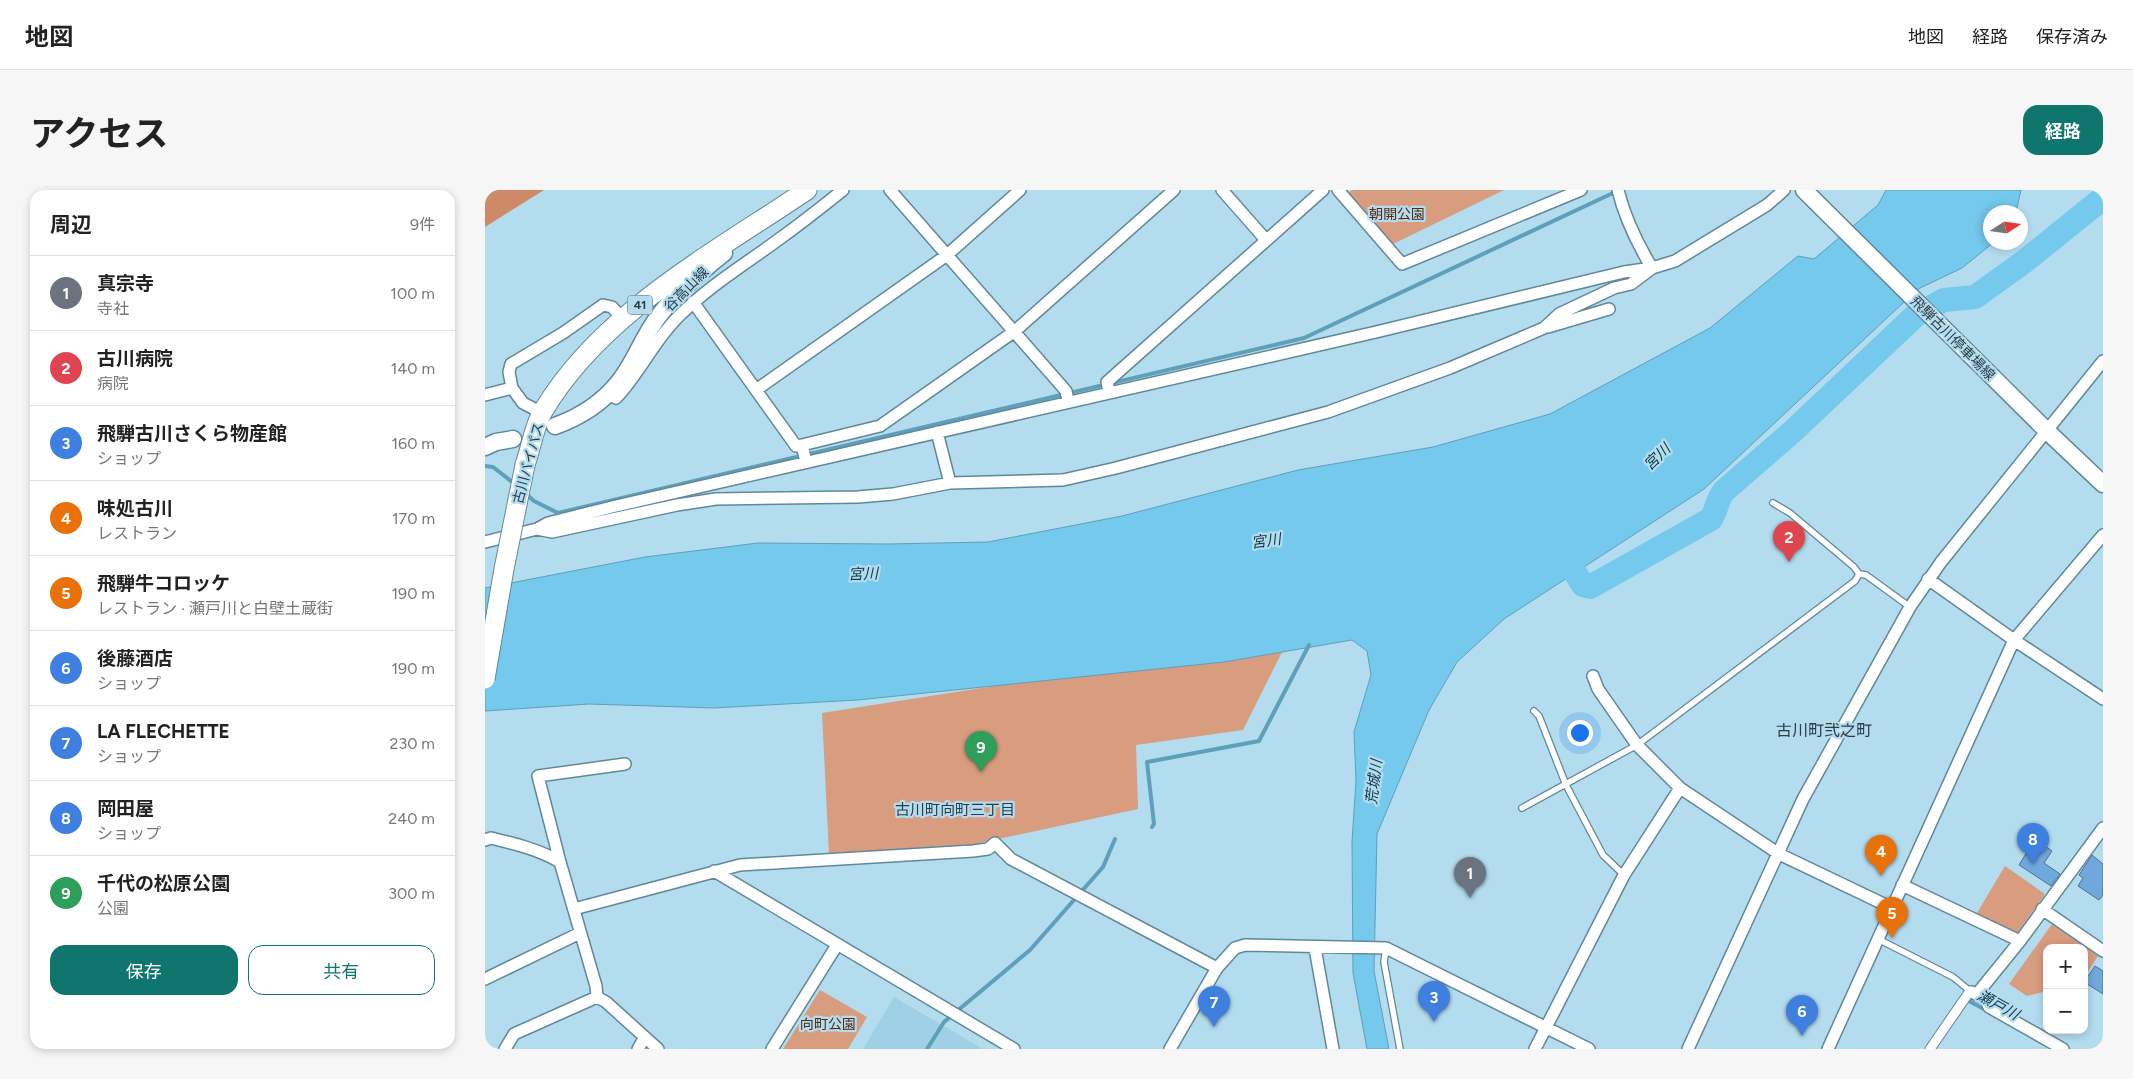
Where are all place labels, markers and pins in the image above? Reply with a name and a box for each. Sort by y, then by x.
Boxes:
pin: 2 [1773,521,1805,562]
pin: 9 [965,731,997,772]
pin: 8 [2017,823,2049,864]
pin: 4 [1865,835,1897,876]
pin: 1 [1454,857,1486,898]
pin: 5 [1876,897,1908,938]
pin: 3 [1418,981,1450,1022]
pin: 7 [1198,986,1230,1027]
pin: 6 [1786,995,1818,1036]

